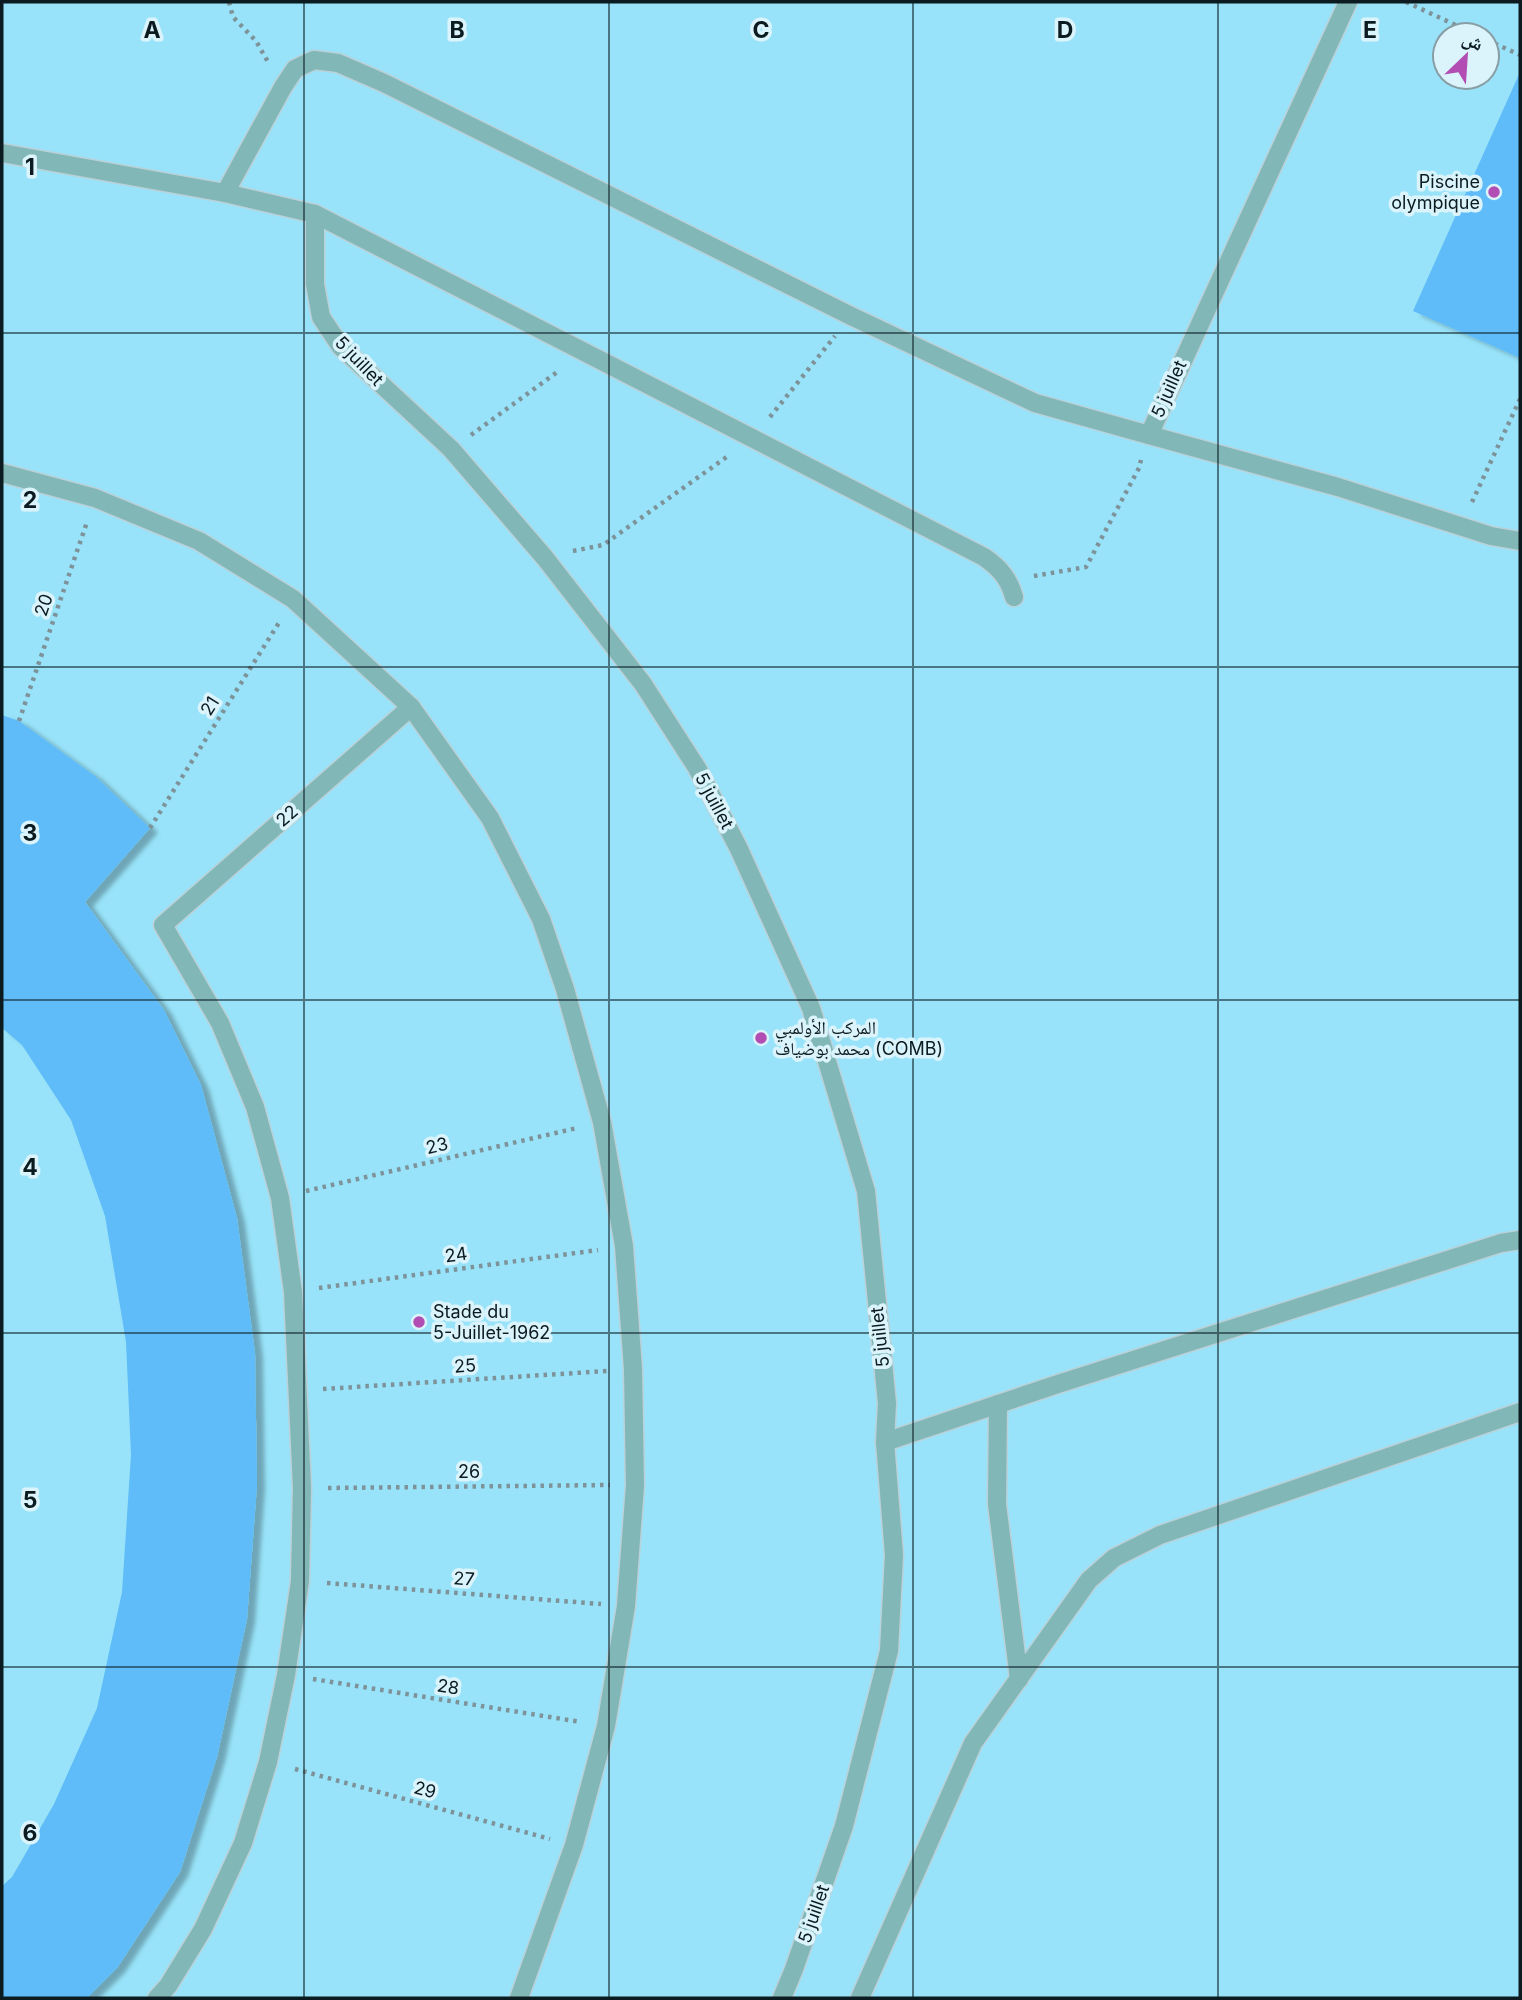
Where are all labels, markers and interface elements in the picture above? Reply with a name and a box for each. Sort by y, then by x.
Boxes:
text: A [143,16,161,44]
text: B [449,16,465,44]
text: C [752,16,770,44]
text: D [1057,16,1073,44]
text: E [1363,16,1377,44]
north arrow [1431,21,1501,91]
text: ش [1459,26,1487,56]
text: 1 [25,153,35,181]
place label: Piscine olympique [1391,171,1480,213]
marker: Piscine olympique [1486,184,1502,200]
street label: 5 juillet [331,332,388,390]
street label: 5 juillet [1147,357,1190,421]
text: 2 [23,486,37,514]
street label: 20 [30,591,57,619]
street label: 21 [196,692,223,719]
street label: 5 juillet [691,769,738,832]
street label: 22 [271,800,302,831]
text: 3 [23,819,37,847]
place label: المركب الأولمبي محمد بوضياف (COMB) [775,1017,943,1060]
marker: المركب الأولمبي محمد بوضياف (COMB) [753,1030,769,1046]
street label: 23 [424,1133,450,1158]
text: 4 [22,1153,38,1181]
street label: 24 [443,1243,468,1266]
place label: Stade du 5-Juillet-1962 [433,1301,550,1343]
street label: 5 juillet [866,1306,893,1368]
marker: Stade du 5-Juillet-1962 [411,1314,427,1330]
street label: 25 [453,1354,477,1377]
street label: 26 [458,1461,480,1482]
text: 5 [23,1486,37,1514]
street label: 27 [453,1567,475,1590]
street label: 28 [436,1674,461,1699]
street label: 29 [412,1777,439,1803]
text: 6 [23,1819,37,1847]
street label: 5 juillet [794,1882,833,1946]

